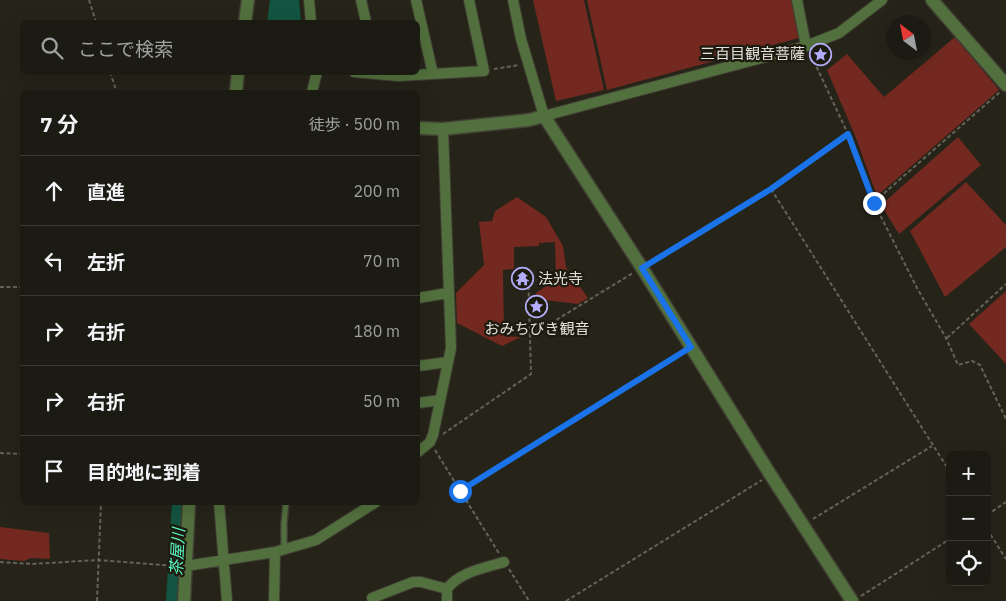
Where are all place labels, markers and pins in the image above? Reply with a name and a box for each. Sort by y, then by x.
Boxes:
place icon: 三百目観音菩薩 [809,42,833,66]
place label: 三百目観音菩薩 [700,44,805,63]
temple icon: 法光寺 [510,267,534,291]
place label: 法光寺 [538,269,583,288]
place icon: おみちびき観音 [525,294,549,318]
place label: おみちびき観音 [484,319,590,338]

